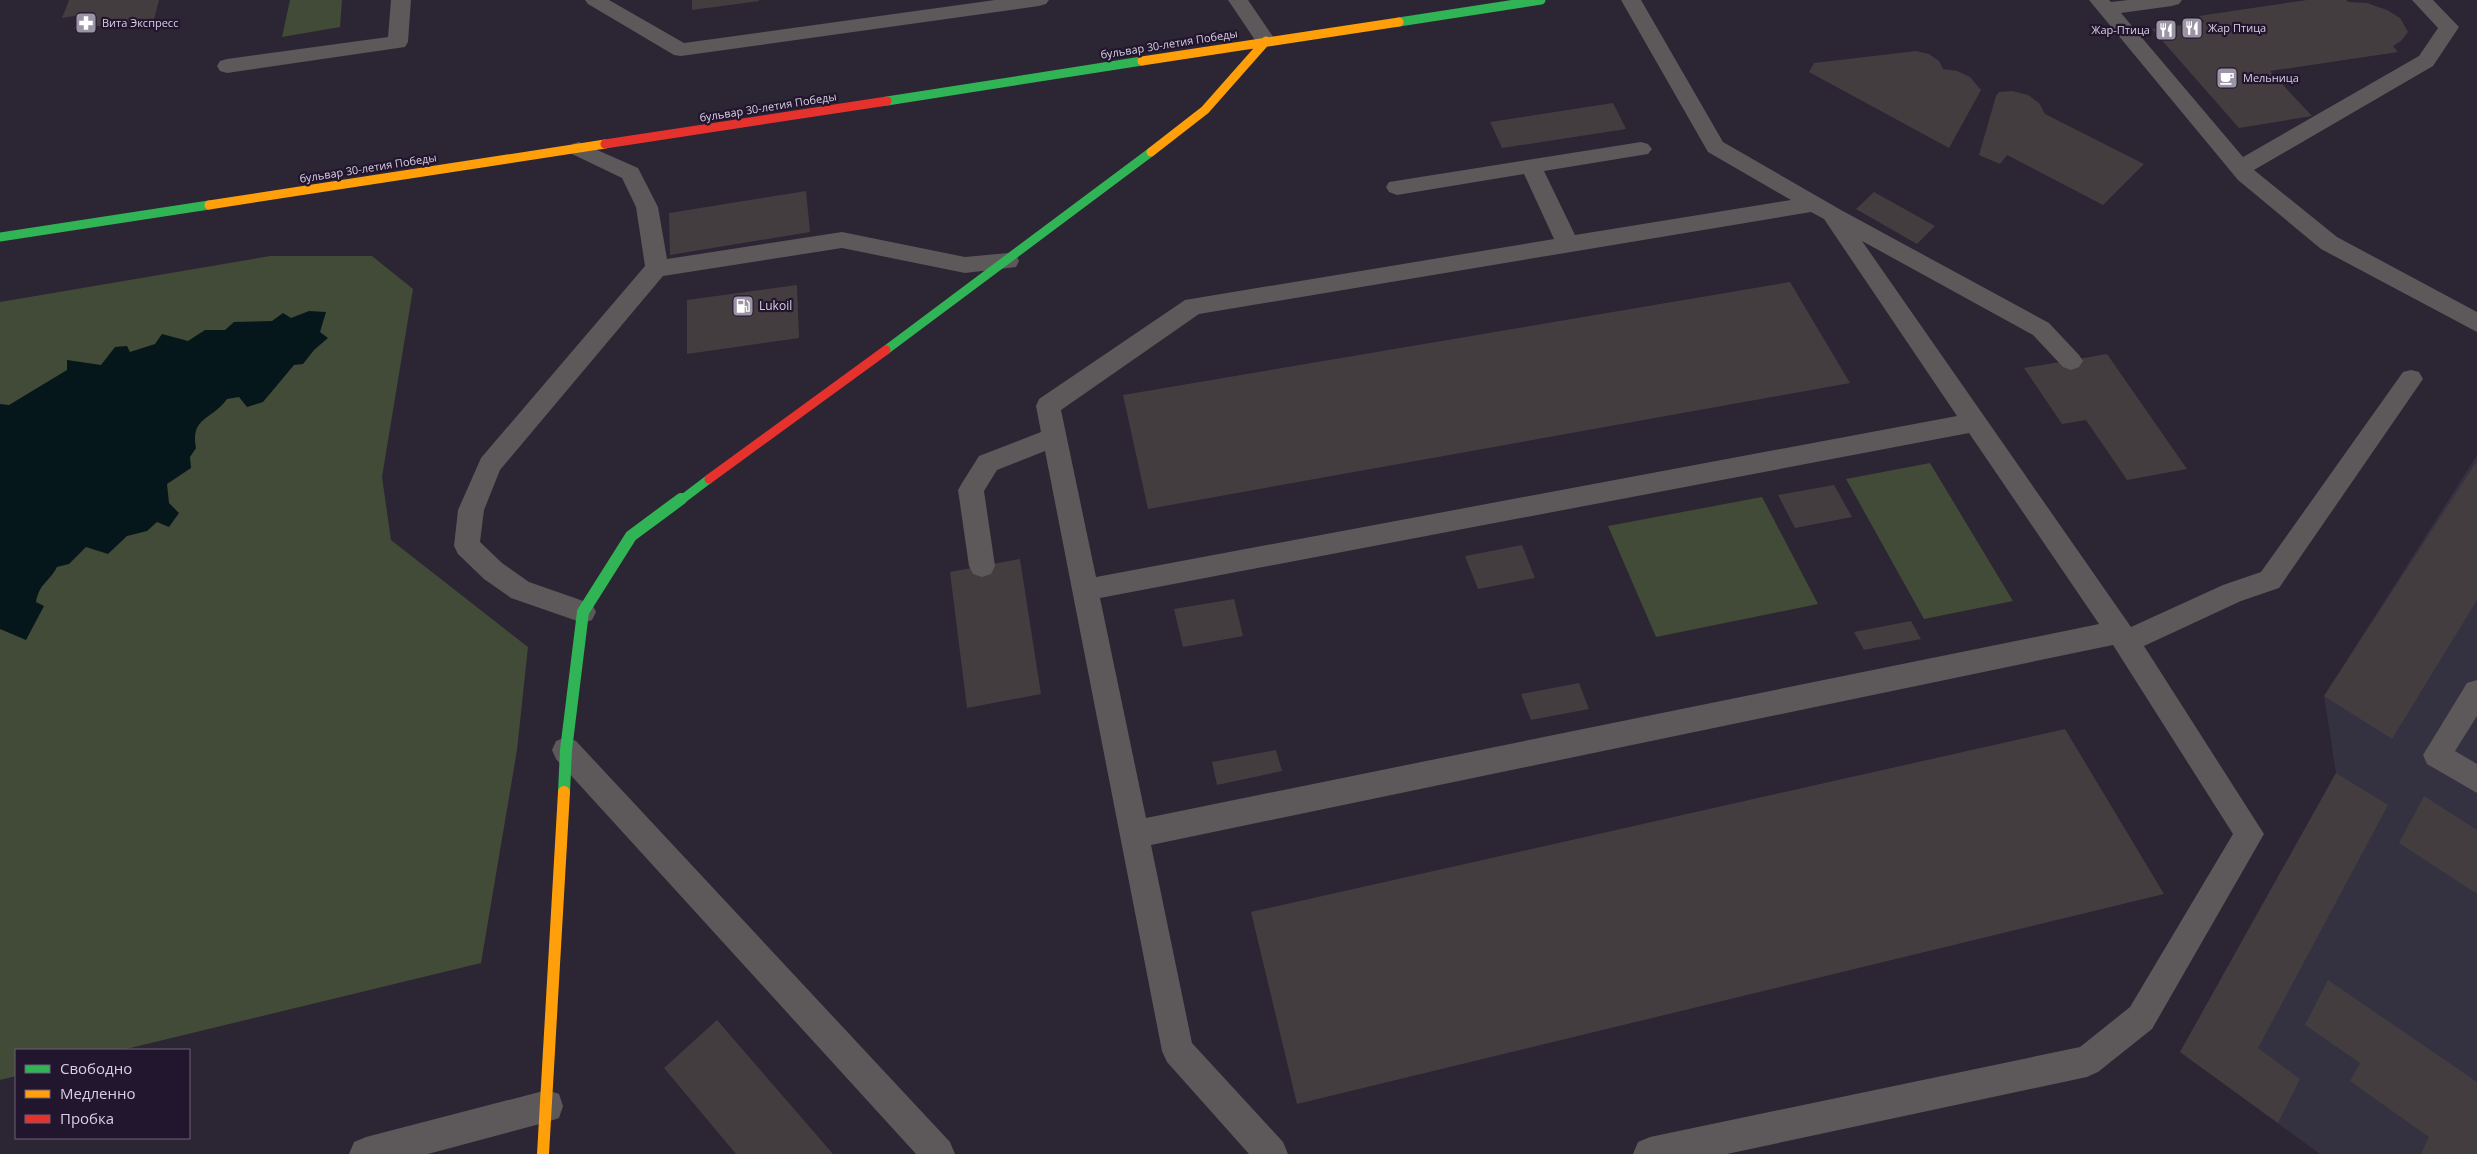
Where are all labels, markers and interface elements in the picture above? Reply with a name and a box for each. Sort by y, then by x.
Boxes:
pharmacy icon: Вита Экспресс [74,11,98,35]
place label: Вита Экспресс [102,15,178,30]
restaurant icon: Жар Птица [2180,16,2204,40]
restaurant icon: Жар-Птица [2154,18,2178,42]
place label: Жар Птица [2208,20,2266,35]
place label: Жар-Птица [2091,22,2150,37]
street label: бульвар 30-летия Победы [1099,25,1239,62]
cafe icon: Мельница [2215,66,2239,90]
place label: Мельница [2243,70,2299,85]
street label: бульвар 30-летия Победы [698,88,838,125]
street label: бульвар 30-летия Победы [298,149,438,186]
fuel station icon: Lukoil [731,294,755,318]
place label: Lukoil [759,297,792,314]
legend [15,1049,190,1139]
text: Свободно [60,1058,132,1078]
text: Медленно [60,1083,136,1103]
text: Пробка [60,1108,114,1128]

